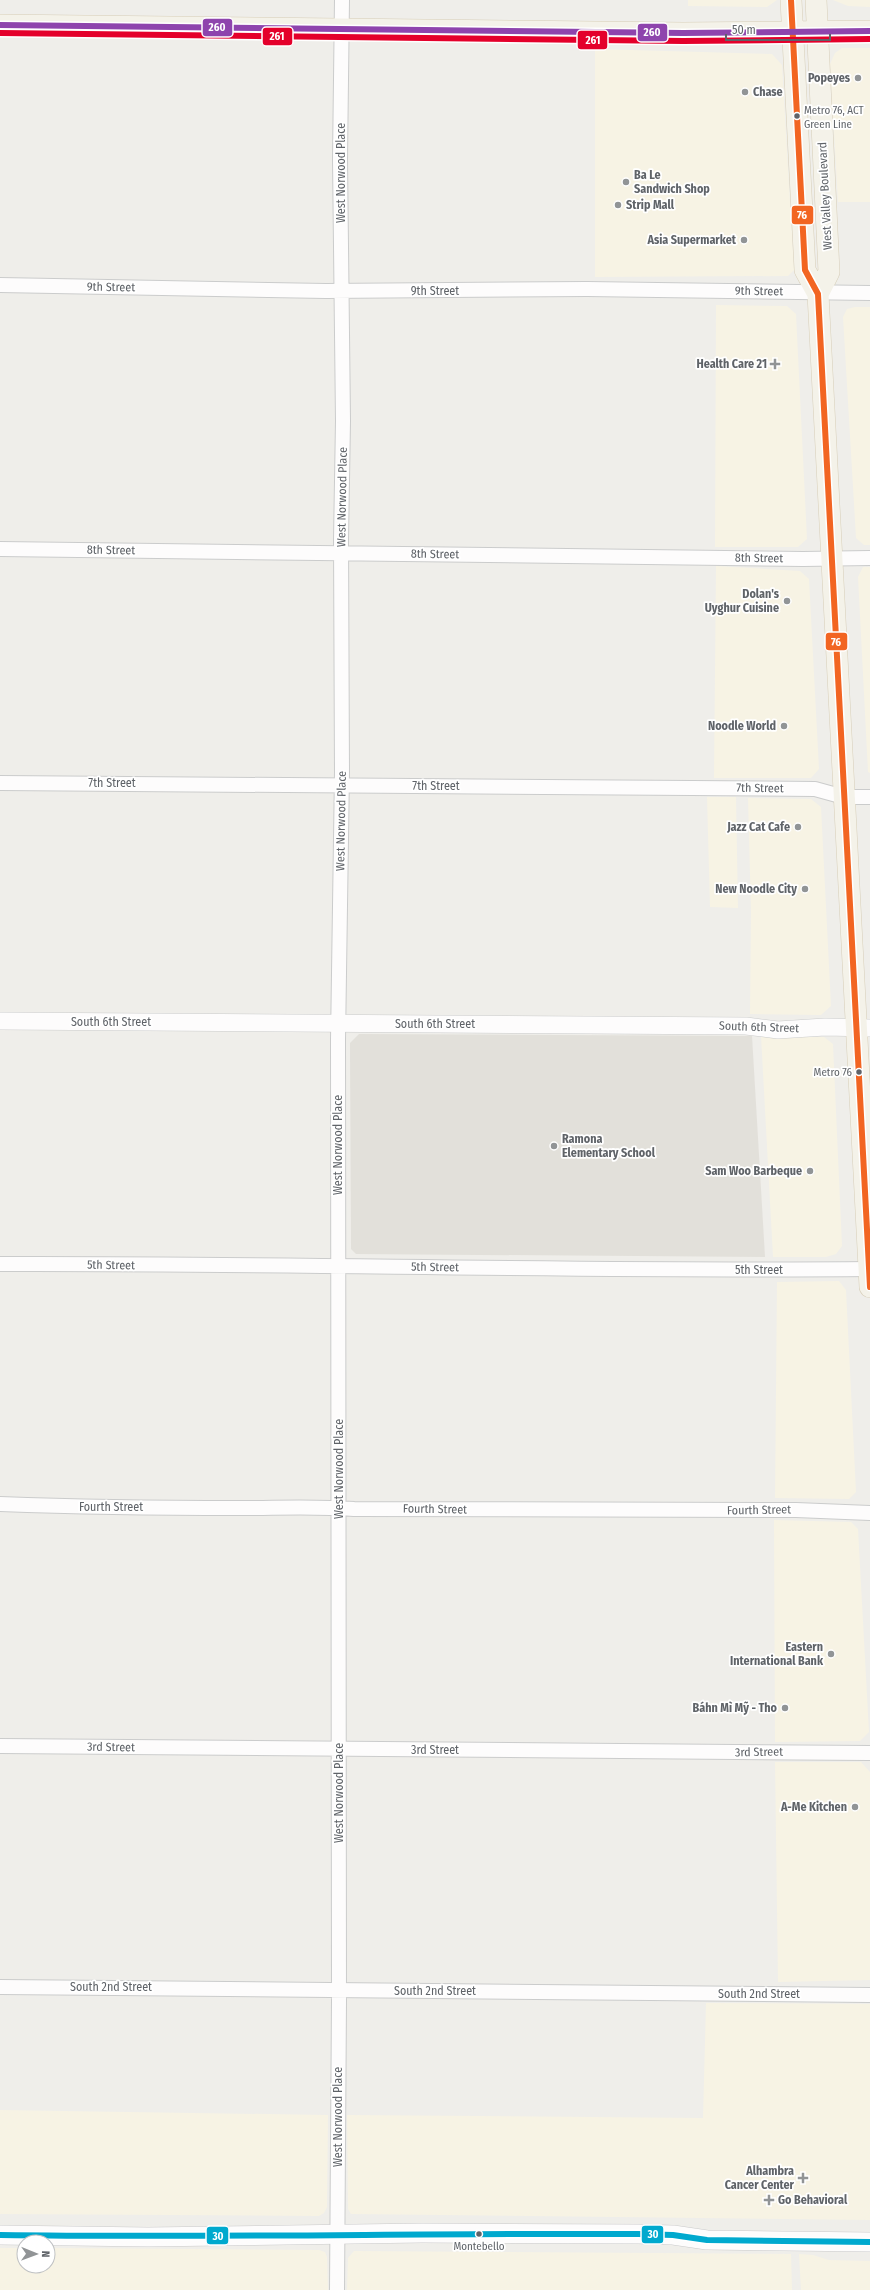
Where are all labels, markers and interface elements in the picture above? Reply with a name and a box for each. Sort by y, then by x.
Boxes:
scale bar [726,16,830,42]
line badge: 260 [202,18,233,37]
text: 260 [208,21,225,34]
line badge: 260 [637,23,668,42]
text: 50 m [732,23,756,37]
text: 260 [643,26,660,39]
line badge: 261 [262,27,293,46]
text: 261 [269,30,284,43]
line badge: 261 [577,30,608,50]
text: 261 [585,34,600,47]
place label: Popeyes [808,71,851,85]
marker: Popeyes [853,73,863,83]
place label: Chase [753,85,783,99]
marker: Chase [740,87,750,97]
place label: Metro 76, ACT Green Line [804,104,864,131]
marker: Metro 76, ACT Green Line [792,111,802,121]
street label: West Norwood Place [334,123,348,223]
street label: West Valley Boulevard [815,142,835,250]
place label: Ba Le Sandwich Shop [634,168,710,196]
marker: Ba Le Sandwich Shop [621,177,631,187]
place label: Strip Mall [626,198,675,212]
marker: Strip Mall [613,200,623,210]
line badge: 76 [791,205,814,225]
text: 76 [797,209,807,222]
place label: Asia Supermarket [646,233,737,247]
marker: Asia Supermarket [739,235,749,245]
street label: 9th Street [87,280,135,294]
street label: 9th Street [411,284,459,298]
street label: 9th Street [735,284,783,298]
place label: Health Care 21 [696,357,767,371]
marker: Health Care 21 [770,359,780,369]
street label: West Norwood Place [334,447,350,547]
street label: 8th Street [87,543,135,557]
street label: 8th Street [411,547,459,561]
street label: 8th Street [735,551,783,565]
place label: Dolan's Uyghur Cuisine [705,587,780,615]
marker: Dolan's Uyghur Cuisine [782,596,792,606]
line badge: 76 [825,632,848,651]
text: 76 [831,636,841,649]
place label: Noodle World [708,719,776,733]
marker: Noodle World [779,721,789,731]
street label: West Norwood Place [333,771,349,871]
street label: 7th Street [88,776,136,790]
street label: 7th Street [412,779,460,793]
street label: 7th Street [736,781,784,795]
place label: Jazz Cat Cafe [726,820,790,834]
marker: Jazz Cat Cafe [793,822,803,832]
place label: New Noodle City [715,882,797,896]
marker: New Noodle City [800,884,810,894]
street label: South 6th Street [71,1015,151,1029]
street label: South 6th Street [395,1017,475,1031]
street label: South 6th Street [719,1019,799,1035]
place label: Metro 76 [814,1066,853,1079]
marker: Metro 76 [854,1067,864,1077]
street label: West Norwood Place [331,1095,345,1195]
place label: Ramona Elementary School [562,1132,656,1160]
marker: Ramona Elementary School [549,1141,559,1151]
place label: Sam Woo Barbeque [705,1164,802,1178]
marker: Sam Woo Barbeque [805,1166,815,1176]
street label: 5th Street [87,1258,135,1272]
street label: 5th Street [411,1260,459,1274]
street label: 5th Street [735,1263,783,1277]
street label: West Norwood Place [332,1419,346,1519]
street label: Fourth Street [79,1500,143,1514]
street label: Fourth Street [403,1501,467,1517]
street label: Fourth Street [727,1502,791,1518]
place label: Eastern International Bank [730,1640,824,1668]
marker: Eastern International Bank [826,1649,836,1659]
place label: Báhn Mì Mỹ - Tho [693,1701,778,1715]
marker: Báhn Mì Mỹ - Tho [780,1703,790,1713]
street label: 3rd Street [87,1740,135,1754]
street label: West Norwood Place [332,1743,346,1843]
street label: 3rd Street [411,1743,459,1757]
street label: 3rd Street [735,1745,783,1759]
place label: A-Me Kitchen [780,1800,847,1814]
marker: A-Me Kitchen [850,1802,860,1812]
street label: South 2nd Street [70,1980,152,1994]
street label: South 2nd Street [394,1984,476,1998]
street label: South 2nd Street [718,1987,800,2001]
street label: West Norwood Place [331,2067,345,2167]
place label: Alhambra Cancer Center [725,2164,795,2192]
marker: Alhambra Cancer Center [797,2172,809,2184]
place label: Go Behavioral [778,2193,848,2207]
marker: Go Behavioral [763,2194,775,2206]
line badge: 30 [641,2225,664,2244]
line badge: 30 [206,2226,229,2245]
text: 30 [646,2228,659,2241]
marker: Montebello [474,2229,484,2239]
text: 30 [211,2230,224,2243]
north arrow [16,2234,56,2274]
place label: Montebello [453,2240,505,2253]
text: N [39,2251,52,2258]

